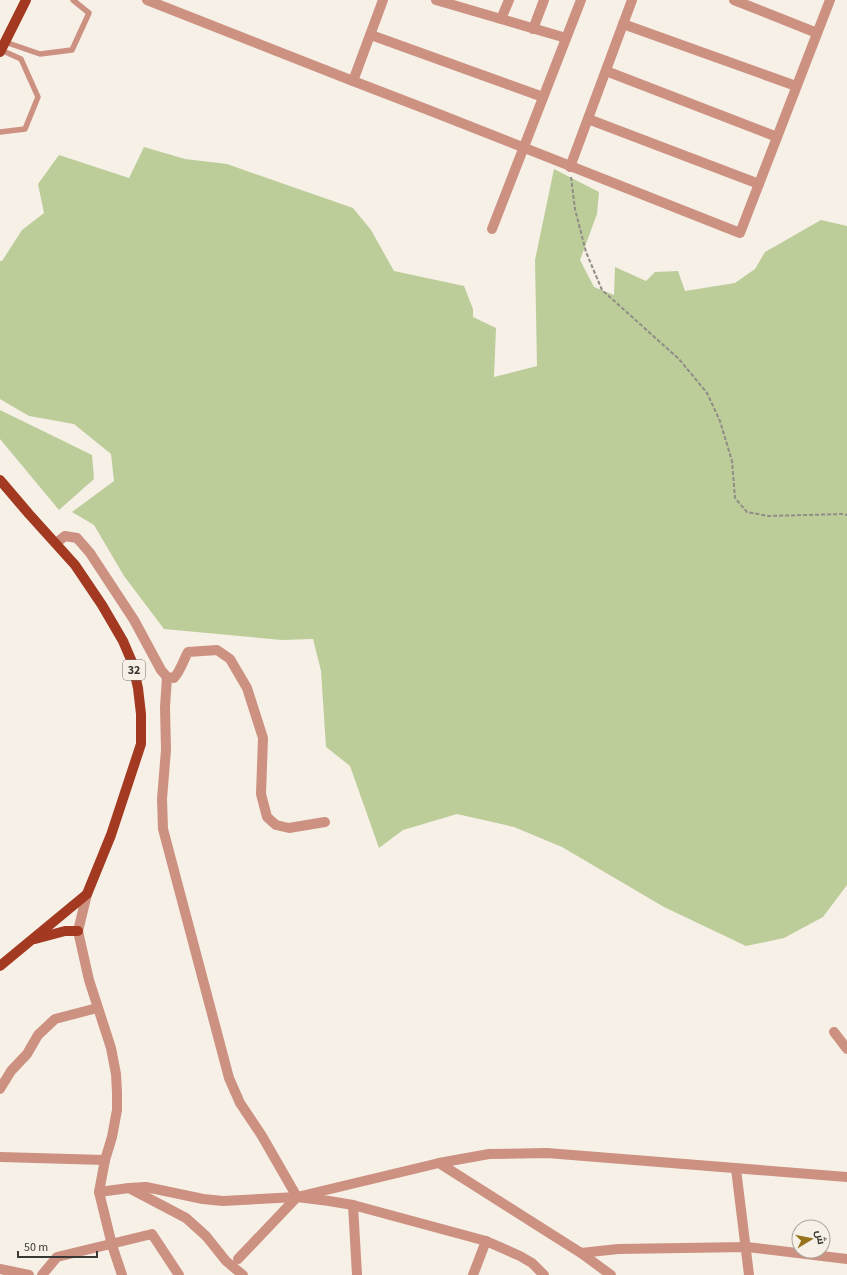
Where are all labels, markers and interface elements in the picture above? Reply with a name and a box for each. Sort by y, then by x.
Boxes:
road number: 32 [123,660,145,680]
north arrow [791,1219,831,1259]
text: ش [812,1229,829,1246]
scale bar [18,1233,97,1259]
text: 50 m [24,1239,48,1256]

